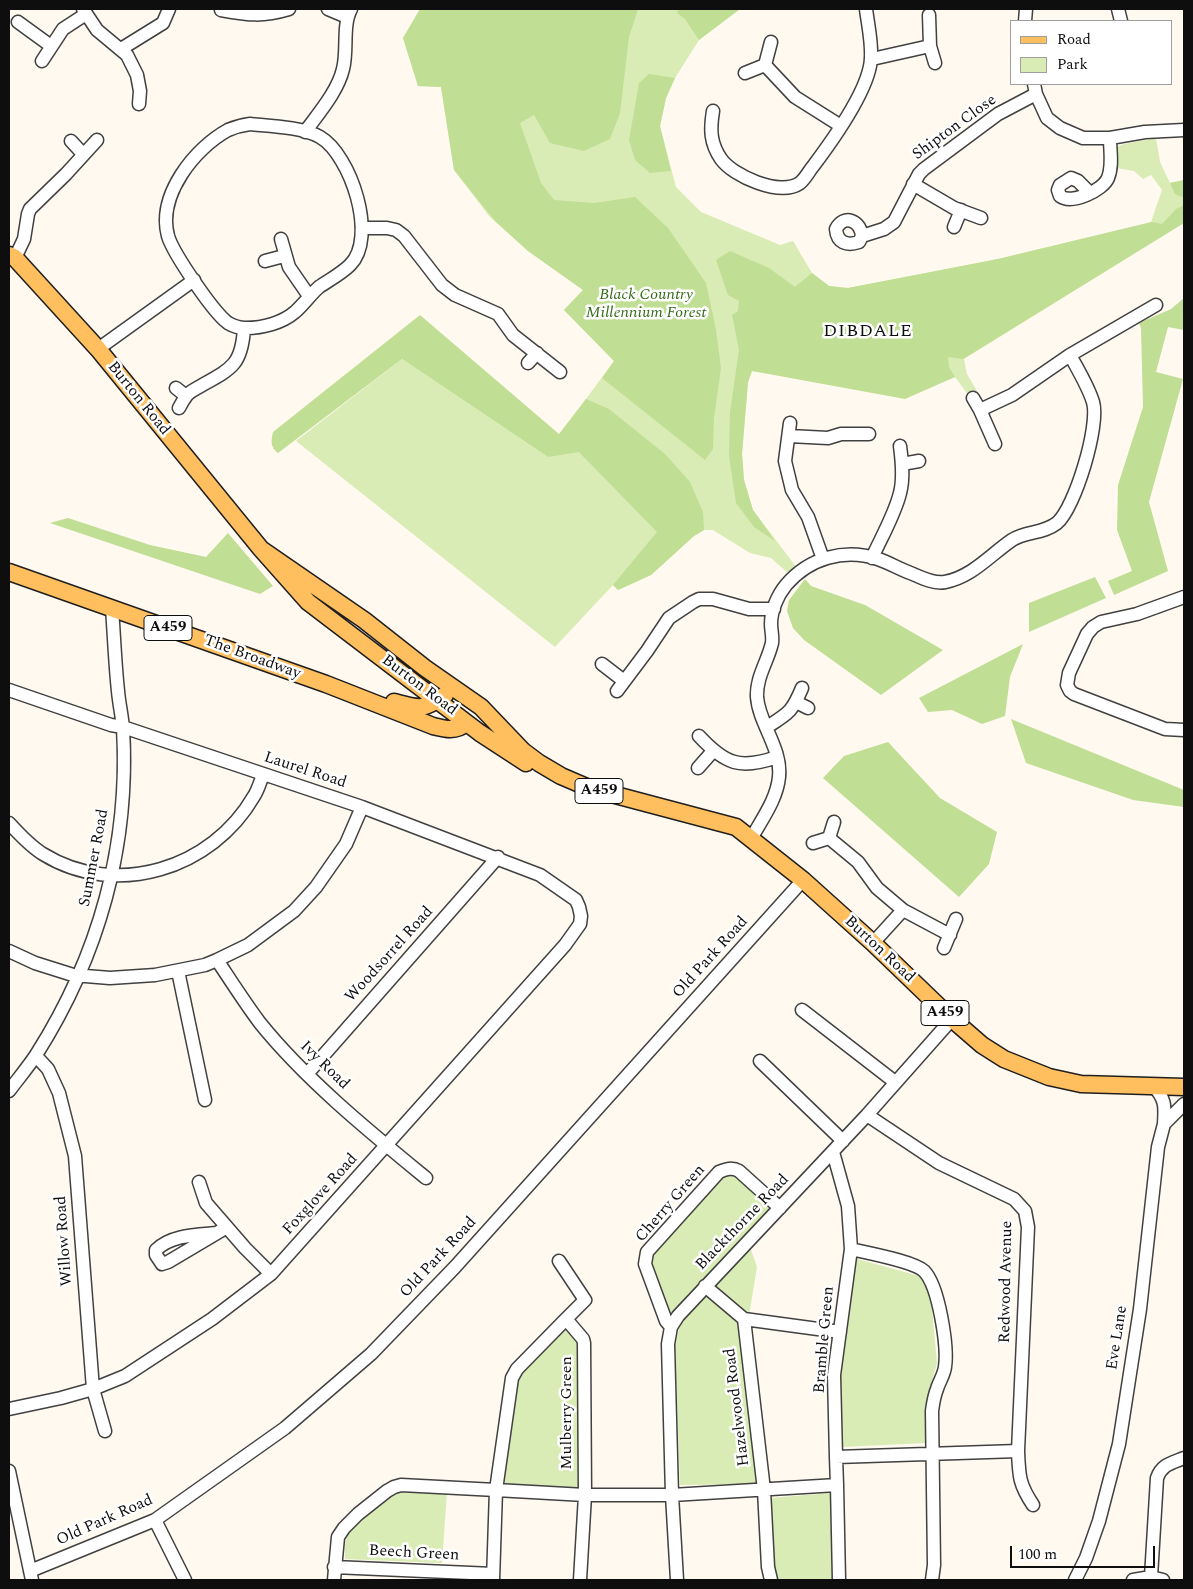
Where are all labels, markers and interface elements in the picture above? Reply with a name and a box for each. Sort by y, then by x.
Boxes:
legend [1010,20,1173,85]
text: Road [1057,28,1091,51]
text: Park [1057,53,1088,76]
street label: Shipton Close [909,91,1001,165]
park label: Black Country Millennium Forest [586,286,706,324]
district label: DIBDALE [822,321,914,343]
street label: Burton Road [102,358,174,440]
road number: A459 [144,616,192,640]
street label: The Broadway [201,632,303,684]
street label: Burton Road [377,651,461,721]
street label: Laurel Road [261,749,349,793]
road number: A459 [575,778,623,804]
street label: Summer Road [76,808,114,908]
street label: Woodsorrel Road [342,903,438,1007]
street label: Burton Road [840,912,918,988]
street label: Old Park Road [669,913,753,1003]
road number: A459 [921,1000,969,1026]
street label: Ivy Road [295,1038,353,1094]
street label: Foxglove Road [279,1150,363,1240]
street label: Cherry Green [632,1161,710,1247]
street label: Blackthorne Road [692,1171,794,1275]
street label: Willow Road [52,1195,78,1287]
street label: Old Park Road [397,1214,481,1302]
street label: Redwood Avenue [996,1221,1018,1343]
street label: Bramble Green [811,1286,839,1394]
street label: Eve Lane [1103,1304,1133,1372]
street label: Hazelwood Road [721,1347,755,1467]
street label: Mulberry Green [558,1356,578,1470]
street label: Old Park Road [54,1491,156,1551]
scale bar [1013,1536,1158,1568]
street label: Beech Green [368,1542,460,1566]
text: 100 m [1018,1543,1057,1566]

